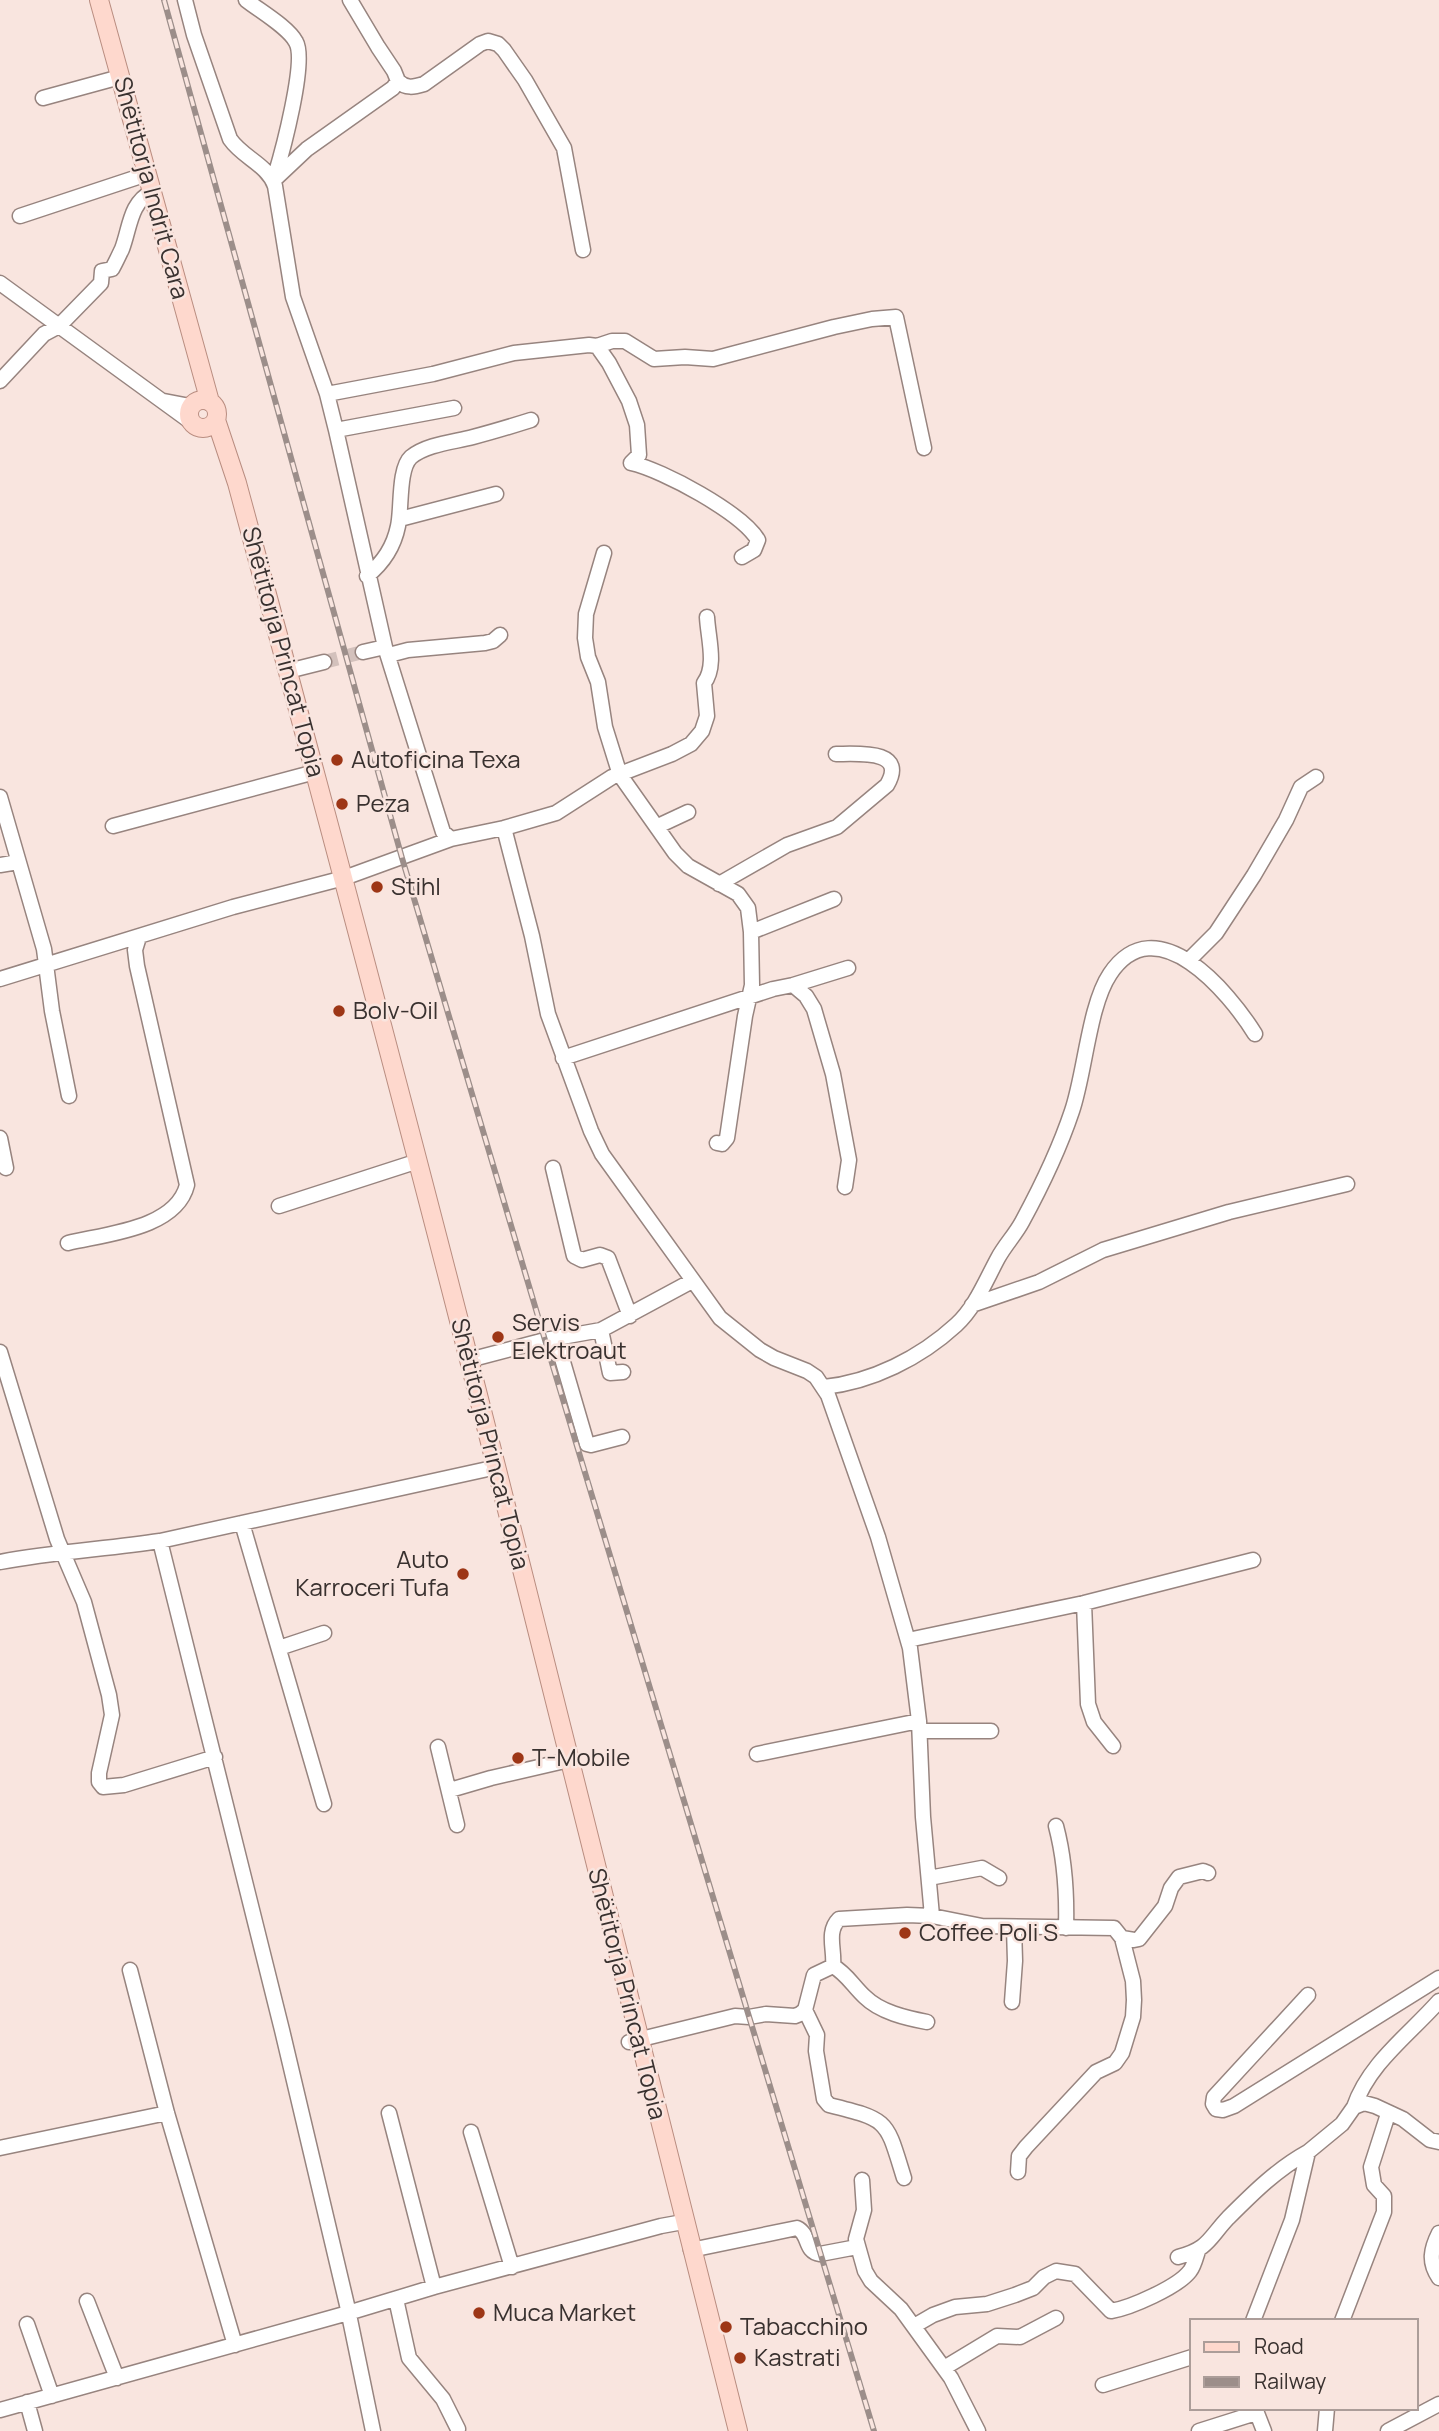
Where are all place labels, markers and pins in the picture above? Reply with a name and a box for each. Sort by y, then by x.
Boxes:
place label: Autoficina Texa [351,742,521,775]
marker: Autoficina Texa [329,752,345,768]
place label: Peza [356,786,410,819]
marker: Peza [334,796,350,812]
place label: Stihl [391,869,441,902]
marker: Stihl [369,879,385,895]
place label: Bolv-Oil [353,993,438,1026]
marker: Bolv-Oil [331,1003,347,1019]
place label: Servis Elektroaut [512,1305,627,1366]
marker: Servis Elektroaut [490,1329,506,1345]
place label: Auto Karroceri Tufa [295,1542,449,1603]
marker: Auto Karroceri Tufa [455,1566,471,1582]
place label: T-Mobile [532,1740,630,1773]
marker: T-Mobile [510,1750,526,1766]
place label: Coffee Poli S [919,1915,1058,1948]
marker: Coffee Poli S [897,1925,913,1941]
place label: Muca Market [493,2295,636,2328]
marker: Muca Market [471,2305,487,2321]
place label: Tabacchino [740,2309,868,2342]
marker: Tabacchino [718,2319,734,2335]
place label: Kastrati [754,2340,841,2373]
marker: Kastrati [732,2350,748,2366]

